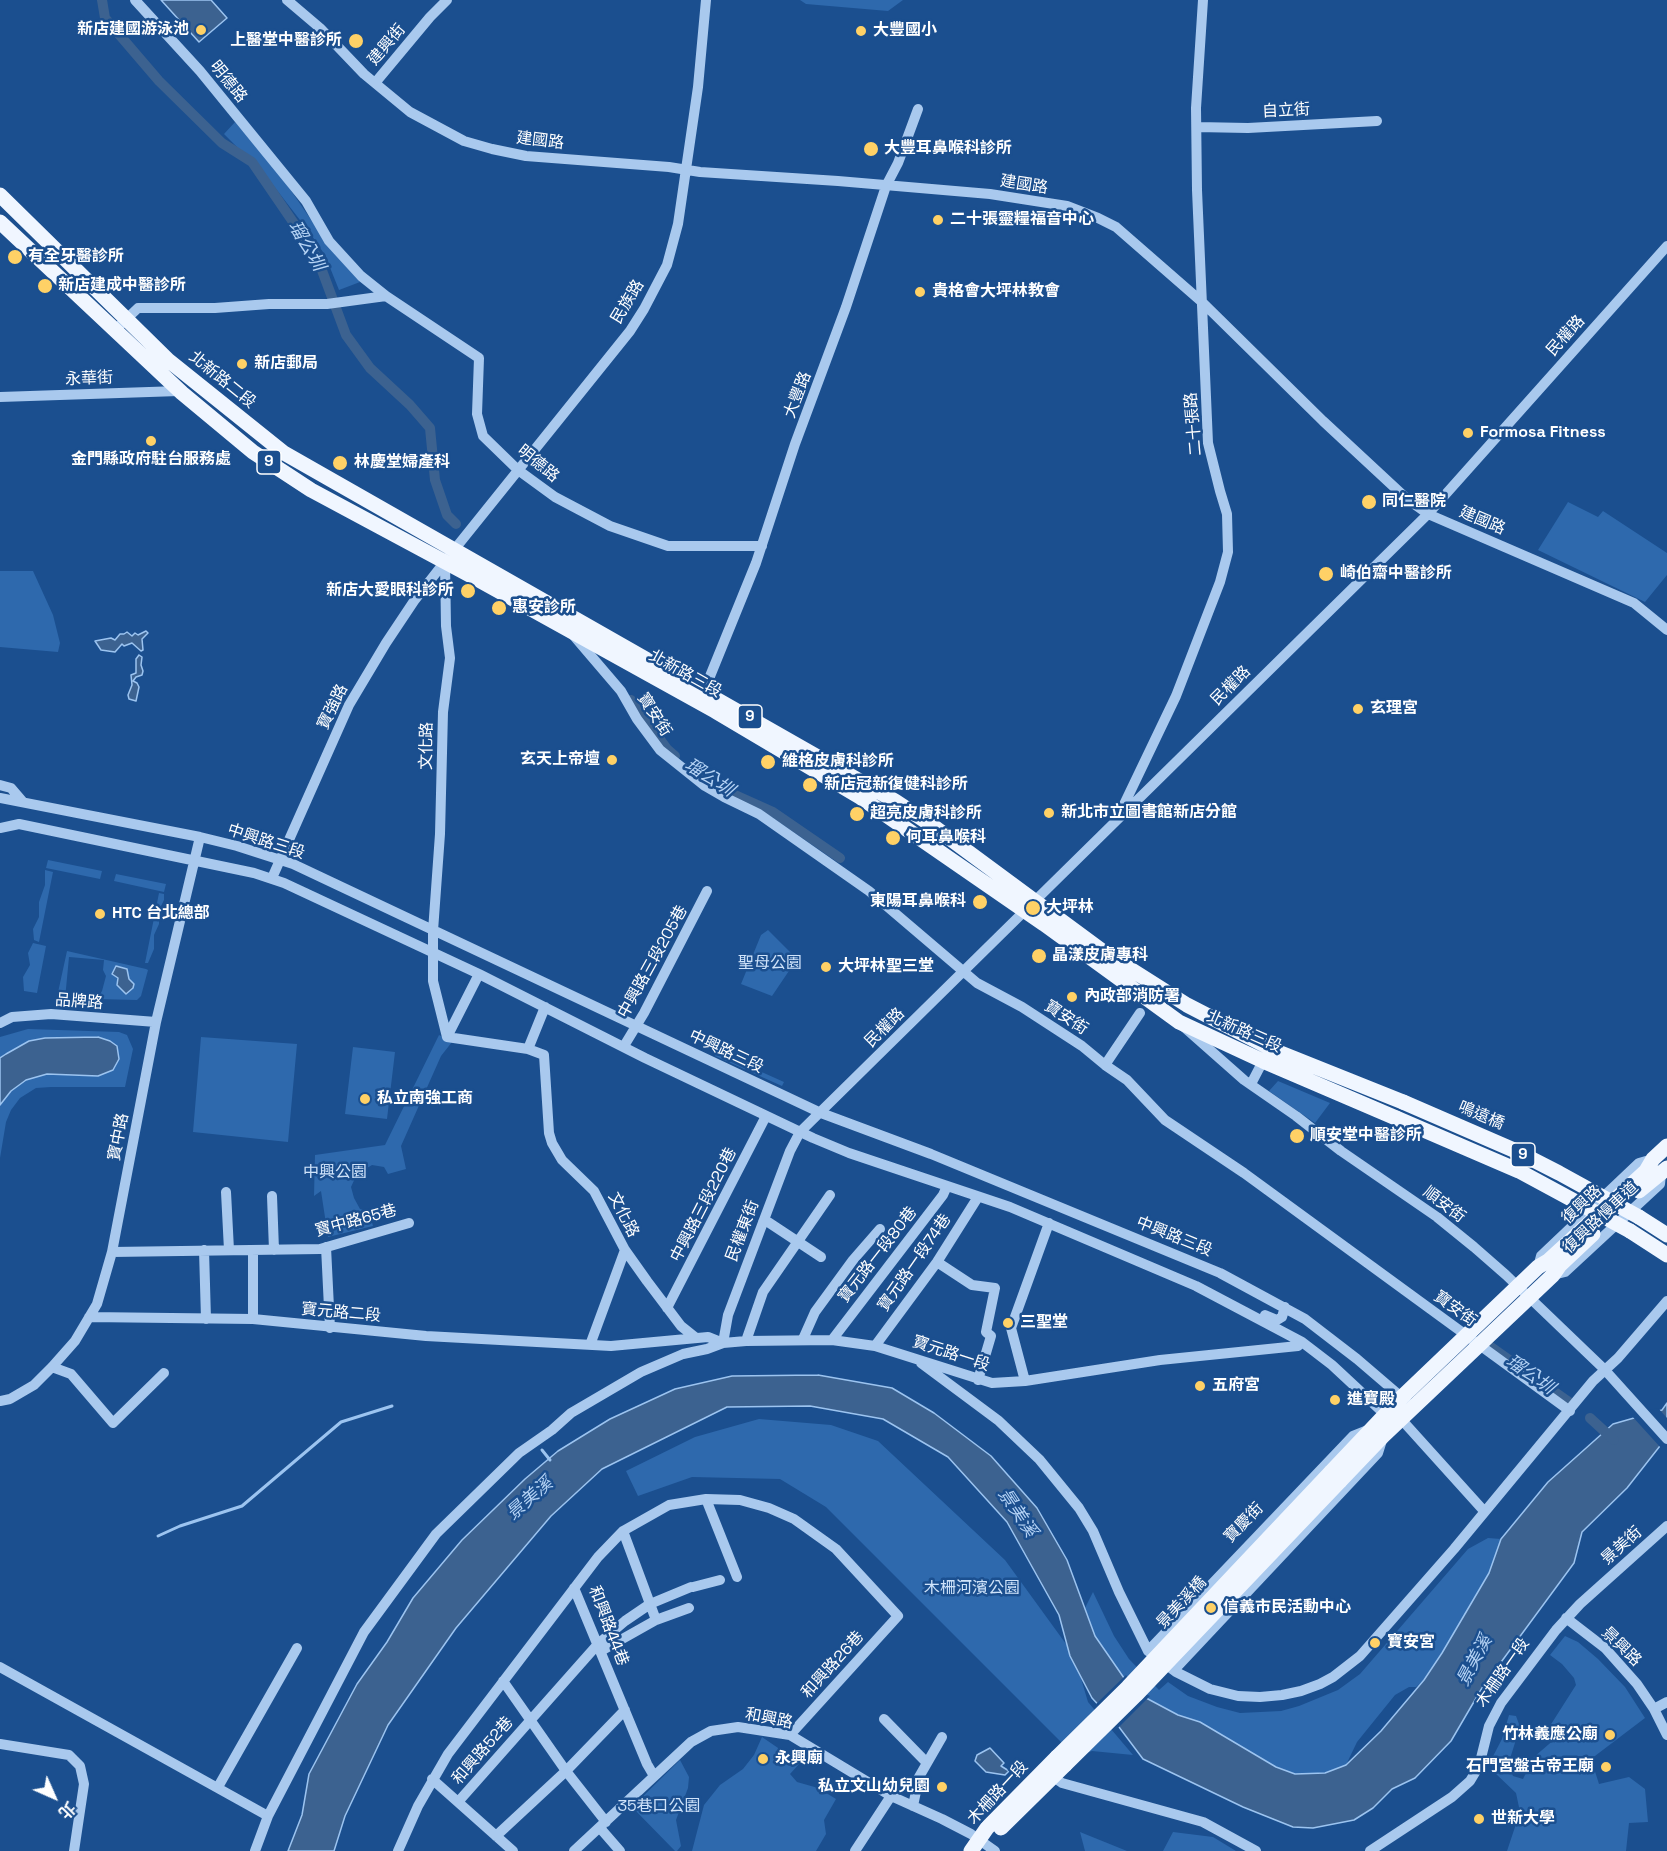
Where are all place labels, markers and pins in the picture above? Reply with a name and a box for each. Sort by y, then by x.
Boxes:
place label: 新店建國游泳池 [77,20,189,40]
place label: 大豐國小 [873,21,937,41]
marker: 新店建國游泳池 [194,23,208,37]
marker: 大豐國小 [854,24,868,38]
place label: 上醫堂中醫診所 [230,31,342,51]
marker: 上醫堂中醫診所 [347,32,365,50]
place label: 大豐耳鼻喉科診所 [884,139,1012,159]
marker: 大豐耳鼻喉科診所 [862,140,880,158]
place label: 二十張靈糧福音中心 [950,210,1094,230]
marker: 二十張靈糧福音中心 [931,213,945,227]
place label: 有全牙醫診所 [28,247,124,267]
marker: 有全牙醫診所 [6,248,24,266]
place label: 新店建成中醫診所 [58,276,186,296]
marker: 新店建成中醫診所 [36,277,54,295]
place label: 貴格會大坪林教會 [932,282,1060,302]
marker: 貴格會大坪林教會 [913,285,927,299]
place label: 新店郵局 [254,354,318,374]
marker: 新店郵局 [235,357,249,371]
place label: Formosa Fitness [1480,423,1606,443]
marker: Formosa Fitness [1461,426,1475,440]
marker: 金門縣政府駐台服務處 [144,434,158,448]
place label: 金門縣政府駐台服務處 [71,450,231,470]
place label: 林慶堂婦產科 [354,453,450,473]
marker: 林慶堂婦產科 [331,454,349,472]
place label: 同仁醫院 [1382,492,1446,512]
marker: 同仁醫院 [1360,493,1378,511]
place label: 崎伯齋中醫診所 [1340,564,1452,584]
marker: 崎伯齋中醫診所 [1317,565,1335,583]
place label: 新店大愛眼科診所 [326,581,454,601]
marker: 新店大愛眼科診所 [459,582,477,600]
place label: 惠安診所 [512,598,576,618]
marker: 惠安診所 [490,599,508,617]
place label: 玄理宮 [1370,699,1418,719]
marker: 玄理宮 [1351,702,1365,716]
place label: 玄天上帝壇 [520,750,600,770]
place label: 維格皮膚科診所 [782,752,894,772]
marker: 玄天上帝壇 [605,753,619,767]
marker: 維格皮膚科診所 [759,753,777,771]
place label: 新店冠新復健科診所 [824,775,968,795]
marker: 新店冠新復健科診所 [801,776,819,794]
place label: 新北市立圖書館新店分館 [1061,803,1237,823]
place label: 超亮皮膚科診所 [870,804,982,824]
marker: 超亮皮膚科診所 [848,805,866,823]
marker: 新北市立圖書館新店分館 [1042,806,1056,820]
place label: 何耳鼻喉科 [906,828,986,848]
marker: 何耳鼻喉科 [884,829,902,847]
place label: 東陽耳鼻喉科 [870,892,966,912]
marker: 東陽耳鼻喉科 [971,893,989,911]
place label: 大坪林 [1046,898,1094,918]
marker: 大坪林 [1024,899,1042,917]
place label: HTC 台北總部 [112,904,210,924]
marker: HTC 台北總部 [93,907,107,921]
place label: 晶漾皮膚專科 [1052,946,1148,966]
marker: 晶漾皮膚專科 [1030,947,1048,965]
place label: 大坪林聖三堂 [838,957,934,977]
marker: 大坪林聖三堂 [819,960,833,974]
place label: 內政部消防署 [1084,987,1180,1007]
marker: 內政部消防署 [1065,990,1079,1004]
place label: 私立南強工商 [377,1089,473,1109]
marker: 私立南強工商 [358,1092,372,1106]
place label: 順安堂中醫診所 [1310,1126,1422,1146]
marker: 順安堂中醫診所 [1288,1127,1306,1145]
place label: 三聖堂 [1020,1313,1068,1333]
marker: 三聖堂 [1001,1316,1015,1330]
place label: 五府宮 [1212,1376,1260,1396]
marker: 五府宮 [1193,1379,1207,1393]
place label: 進寶殿 [1347,1390,1395,1410]
marker: 進寶殿 [1328,1393,1342,1407]
place label: 信義市民活動中心 [1223,1598,1351,1618]
marker: 信義市民活動中心 [1204,1601,1218,1615]
place label: 寶安宮 [1387,1633,1435,1653]
marker: 寶安宮 [1368,1636,1382,1650]
place label: 竹林義應公廟 [1502,1725,1598,1745]
marker: 竹林義應公廟 [1603,1728,1617,1742]
place label: 永興廟 [775,1749,823,1769]
marker: 永興廟 [756,1752,770,1766]
place label: 石門宮盤古帝王廟 [1466,1757,1594,1777]
marker: 石門宮盤古帝王廟 [1599,1760,1613,1774]
place label: 私立文山幼兒園 [818,1777,930,1797]
marker: 私立文山幼兒園 [935,1780,949,1794]
place label: 世新大學 [1491,1809,1555,1829]
marker: 世新大學 [1472,1812,1486,1826]

